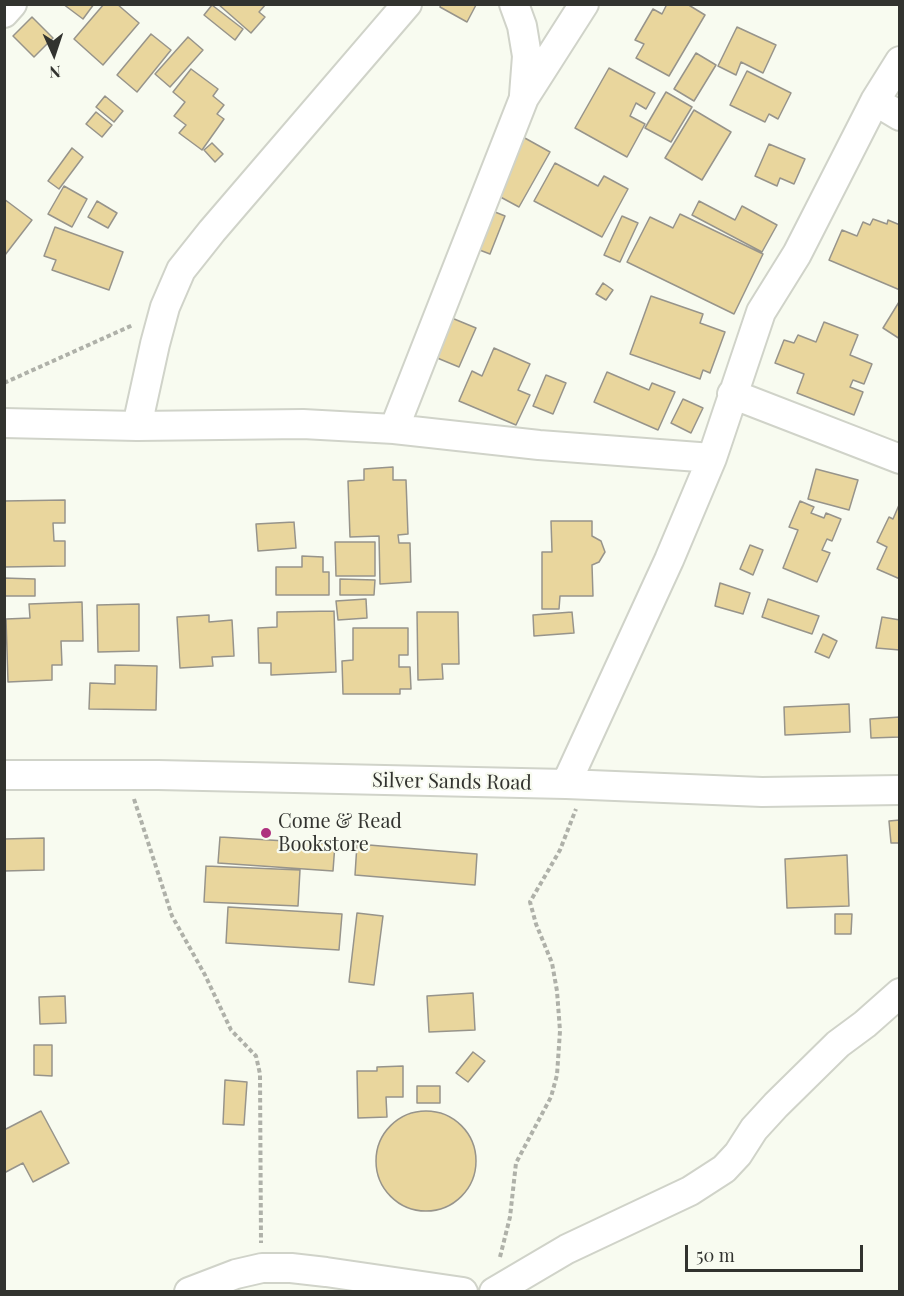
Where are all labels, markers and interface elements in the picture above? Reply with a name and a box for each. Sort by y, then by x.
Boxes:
north arrow [24,24,84,84]
text: N [49,62,61,83]
street label: Silver Sands Road [372,769,532,795]
place label: Come & Read Bookstore [278,810,402,857]
marker: Come & Read Bookstore [259,826,273,840]
scale bar [688,1233,866,1271]
text: 50 m [696,1243,735,1267]

